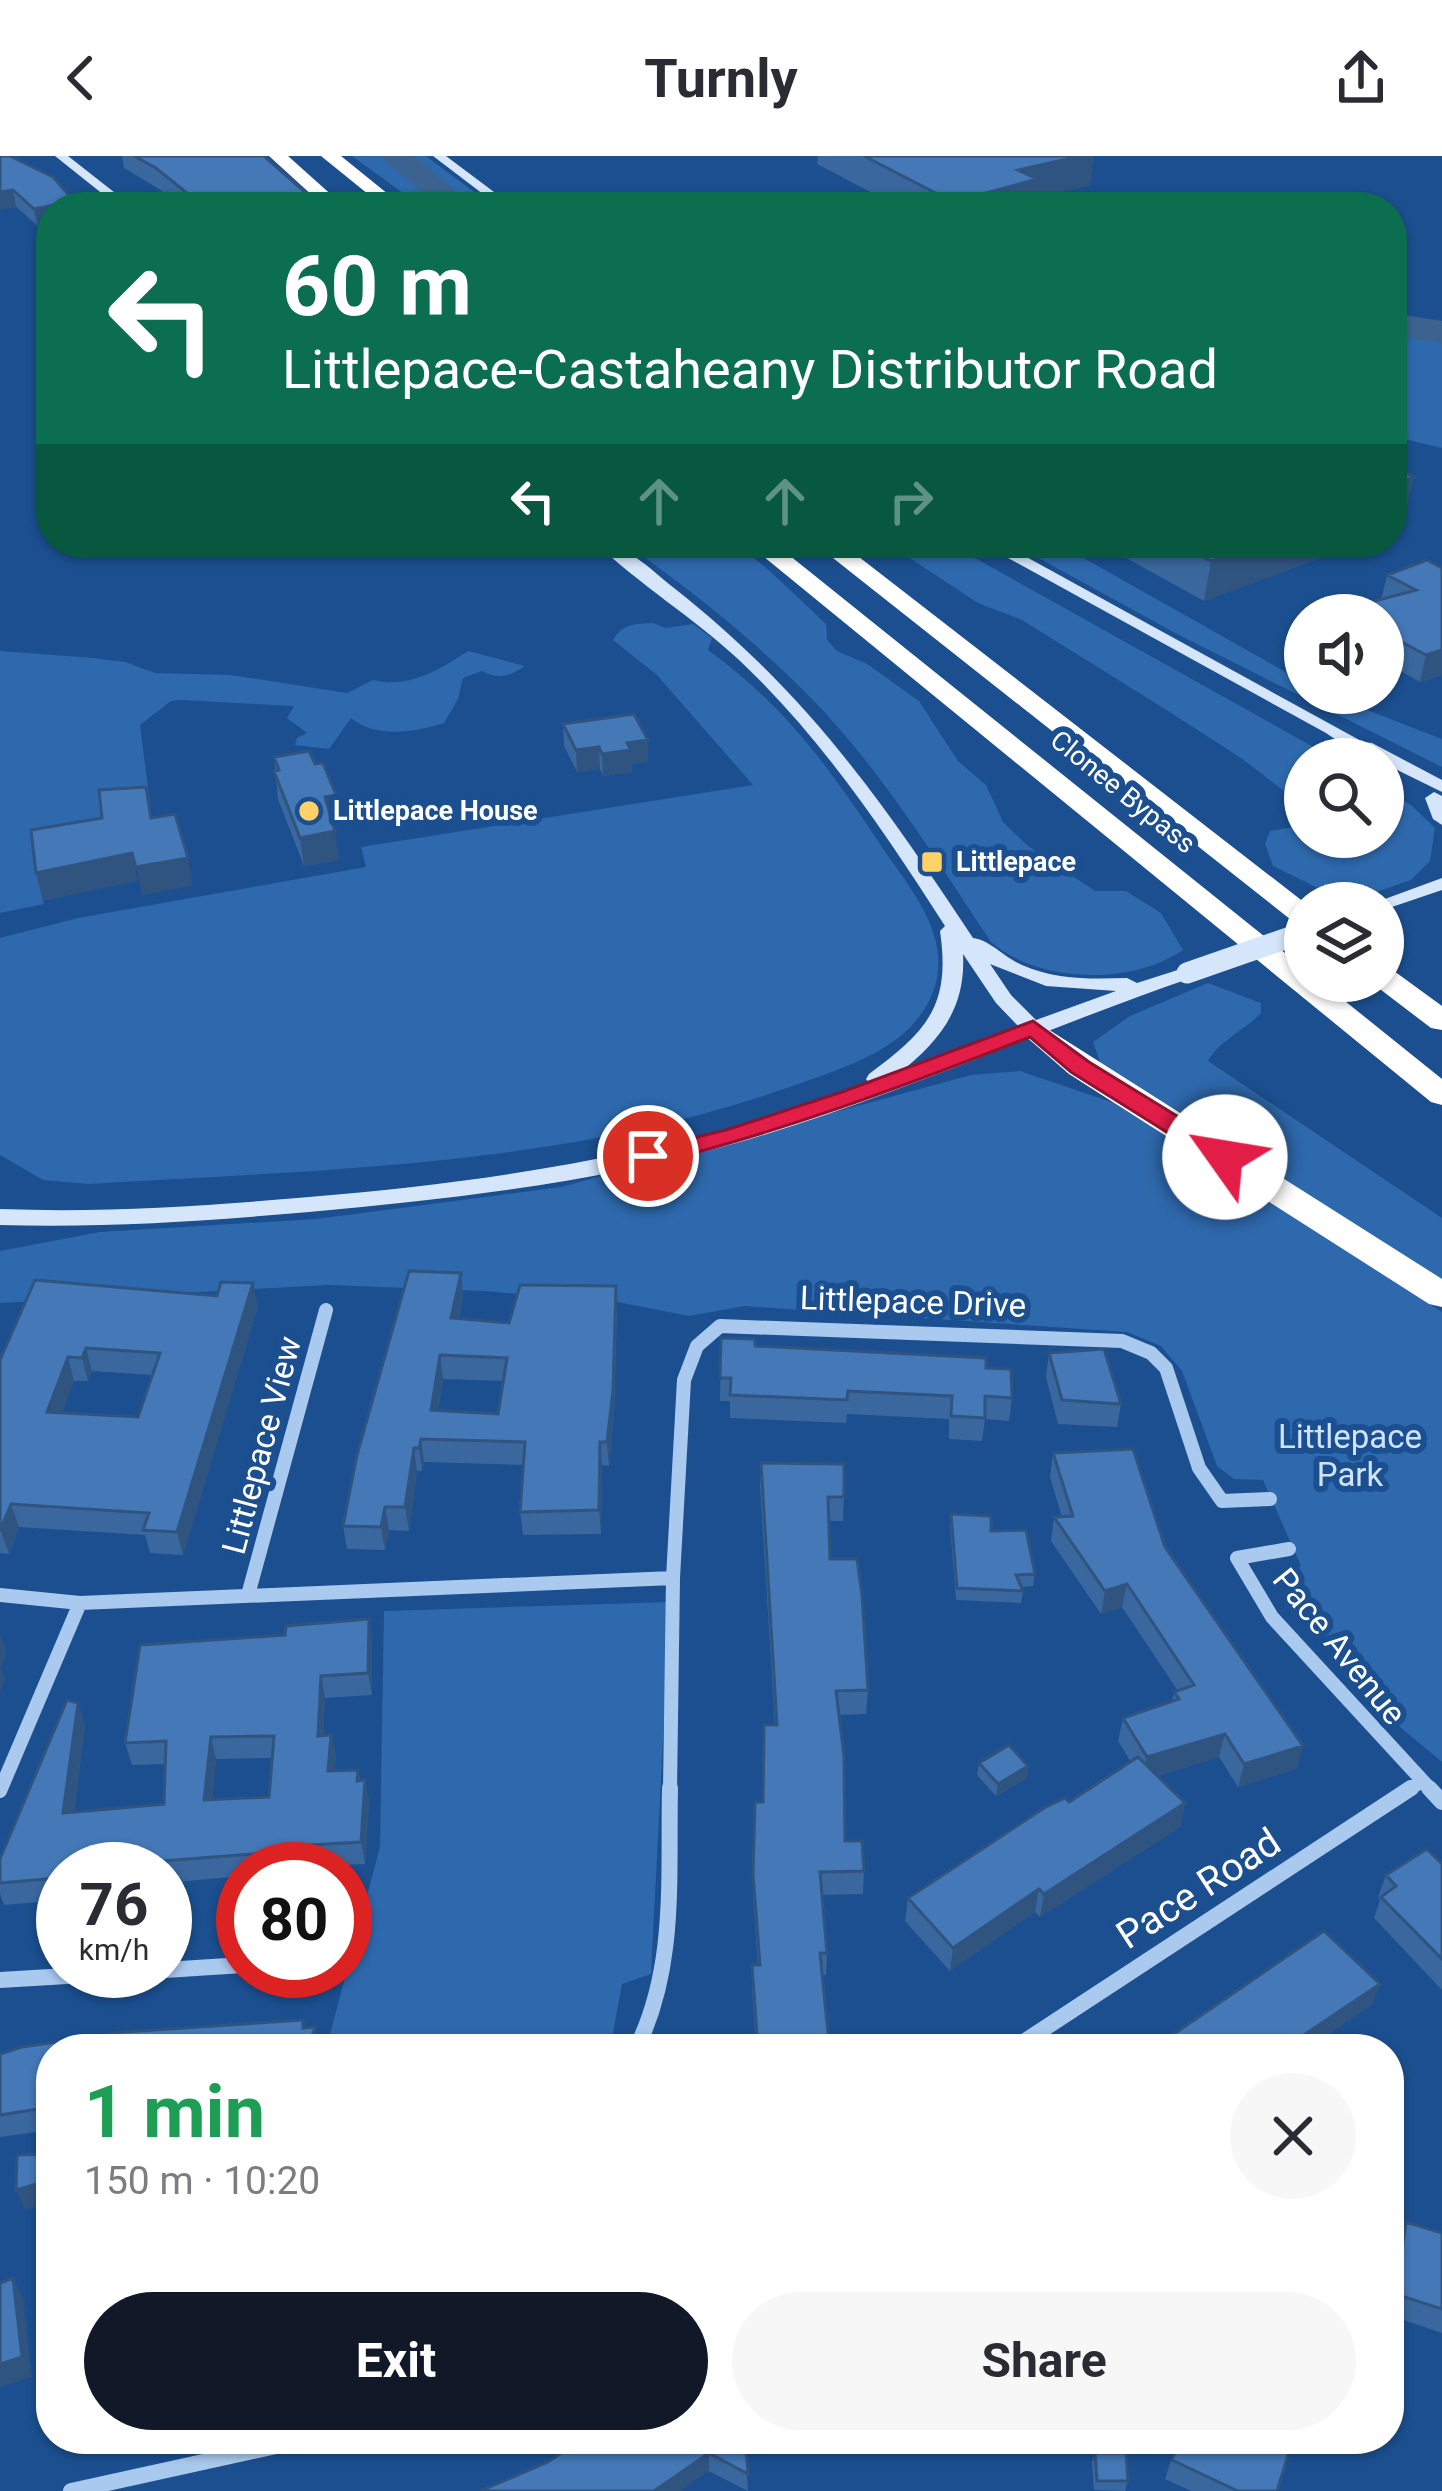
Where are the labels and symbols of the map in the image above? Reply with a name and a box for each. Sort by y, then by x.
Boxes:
street label: Clonee Bypass [1044,724,1202,860]
place label: Littlepace House [333,795,538,827]
marker: Littlepace House [296,798,322,824]
place label: Littlepace [956,846,1076,878]
marker: Littlepace [919,849,945,875]
position arrow [1162,1094,1288,1220]
pin [597,1105,699,1207]
street label: Littlepace Drive [799,1278,1027,1325]
street label: Littlepace View [214,1332,309,1558]
park label: Littlepace Park [1278,1417,1422,1494]
street label: Pace Avenue [1265,1560,1414,1732]
street label: Pace Road [1108,1819,1289,1959]
speed limit sign: 80 [216,1842,372,1998]

